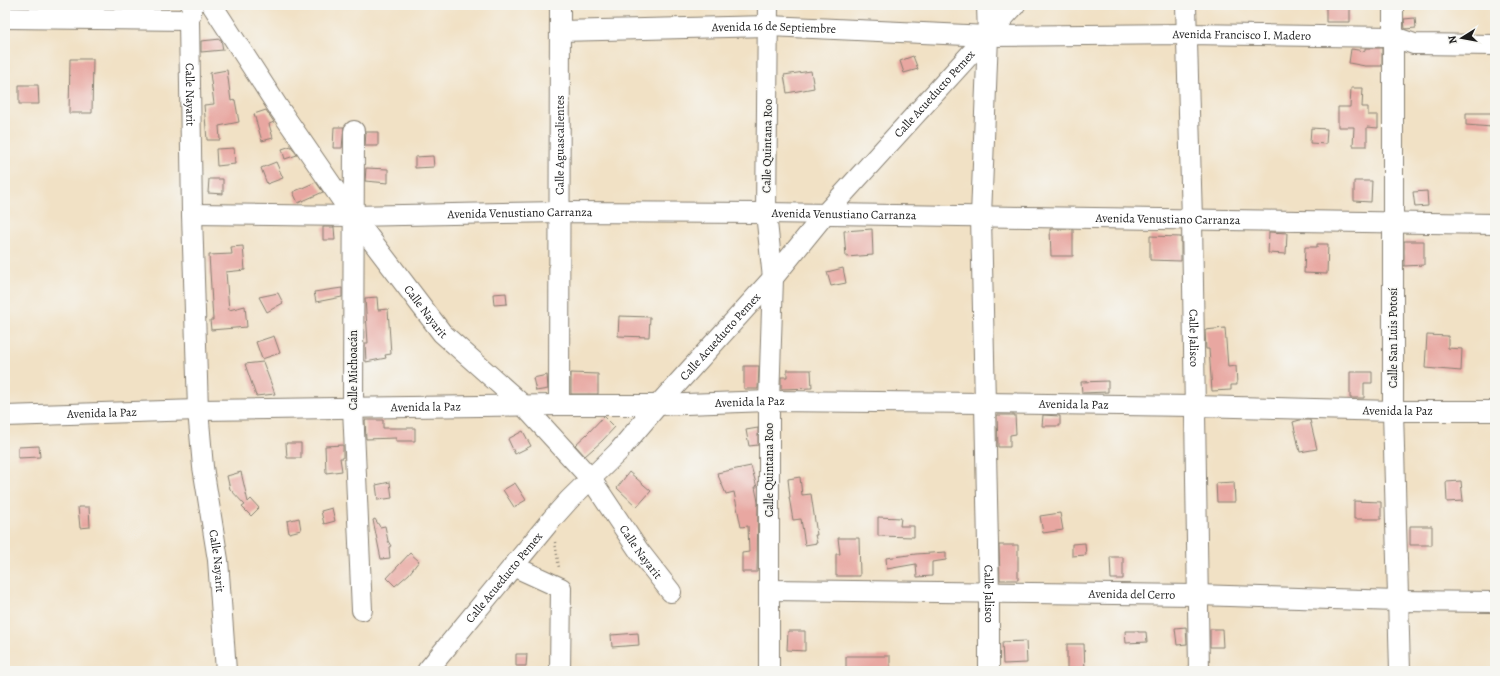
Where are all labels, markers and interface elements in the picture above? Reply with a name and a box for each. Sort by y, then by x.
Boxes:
street label: Avenida 16 de Septiembre [710,18,837,37]
north arrow [1442,18,1482,58]
street label: Avenida Francisco I. Madero [1171,26,1311,44]
text: N [1445,34,1461,45]
street label: Calle Acueducto Pemex [890,46,979,141]
street label: Calle Nayarit [182,63,199,126]
street label: Calle Aguascalientes [552,95,568,195]
street label: Calle Quintana Roo [758,99,776,193]
street label: Avenida Venustiano Carranza [446,204,593,222]
street label: Avenida Venustiano Carranza [770,205,917,223]
street label: Avenida Venustiano Carranza [1094,210,1241,228]
street label: Calle Nayarit [400,282,451,342]
street label: Calle San Luis Potosí [1385,288,1401,388]
street label: Calle Acueducto Pemex [676,289,764,384]
street label: Calle Jalisco [1185,309,1202,367]
street label: Calle Michoacán [345,329,361,410]
street label: Avenida la Paz [713,393,785,411]
street label: Avenida la Paz [1038,396,1109,413]
street label: Avenida la Paz [390,398,461,415]
street label: Avenida la Paz [1361,402,1433,419]
street label: Avenida la Paz [66,404,137,422]
street label: Calle Quintana Roo [761,423,777,517]
street label: Calle Nayarit [616,522,666,582]
street label: Calle Nayarit [205,528,228,593]
street label: Calle Acueducto Pemex [462,528,546,626]
street label: Calle Jalisco [980,565,997,623]
street label: Avenida del Cerro [1088,586,1175,603]

